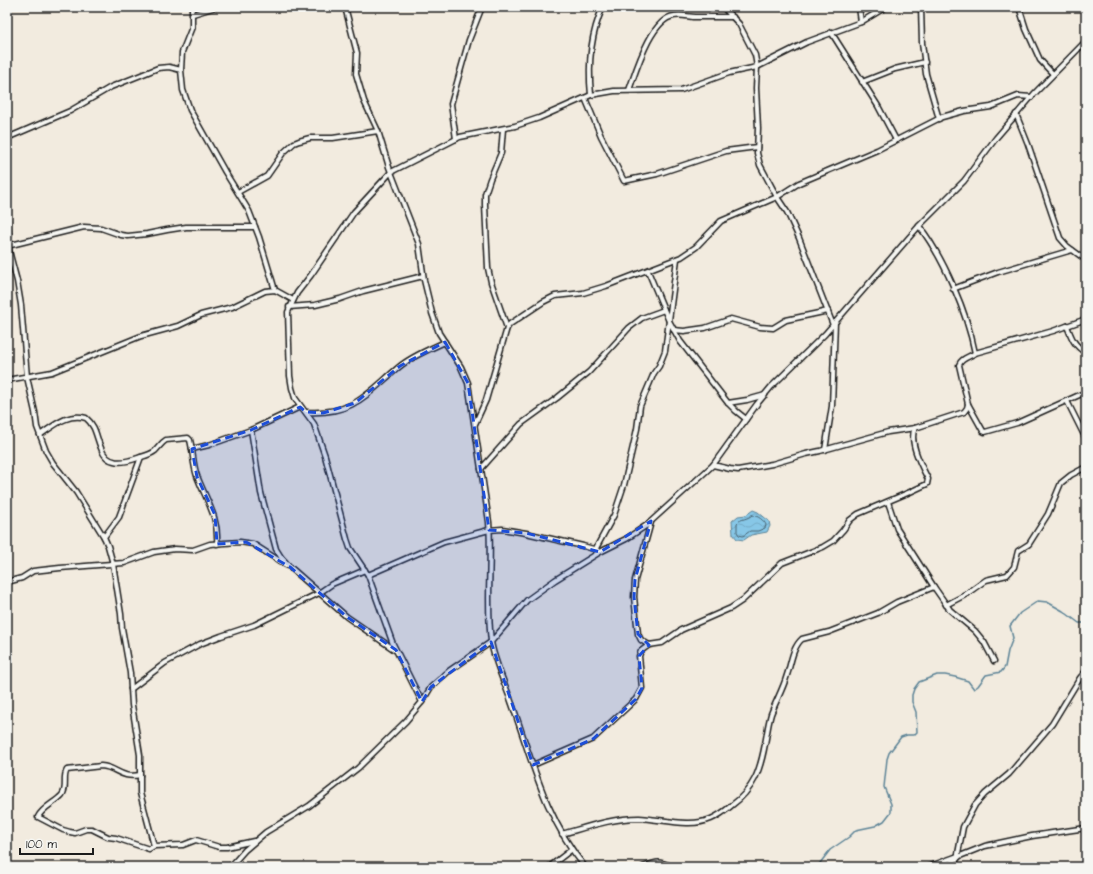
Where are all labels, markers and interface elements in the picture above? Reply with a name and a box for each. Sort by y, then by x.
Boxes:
scale bar [20,830,93,856]
text: 100 m [26,836,57,853]

